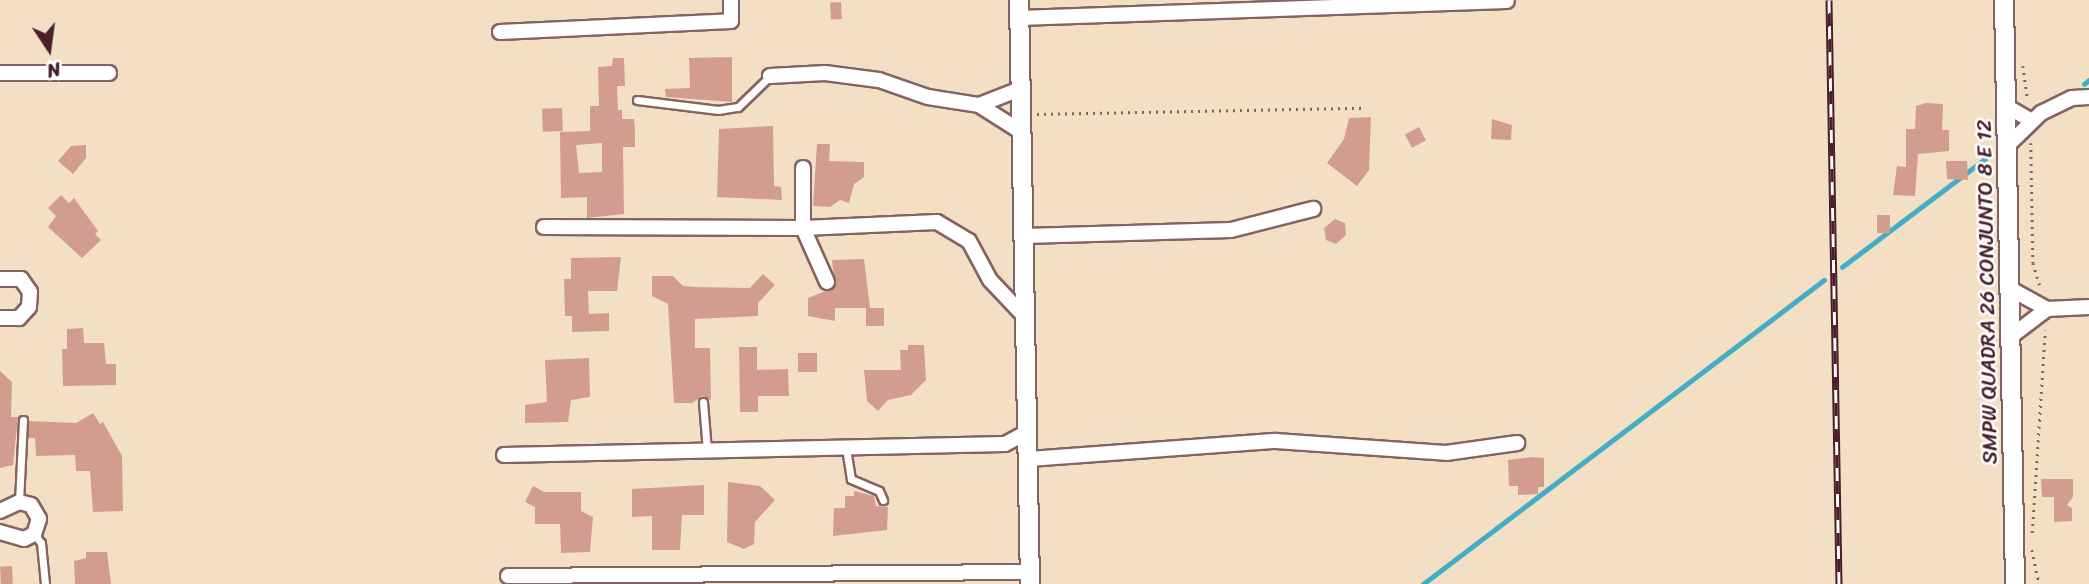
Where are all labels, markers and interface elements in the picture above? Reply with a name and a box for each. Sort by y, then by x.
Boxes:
north arrow [14,14,84,84]
text: N [44,52,64,88]
street label: SMPW QUADRA 26 CONJUNTO 8 E 12 [1971,119,2003,465]

